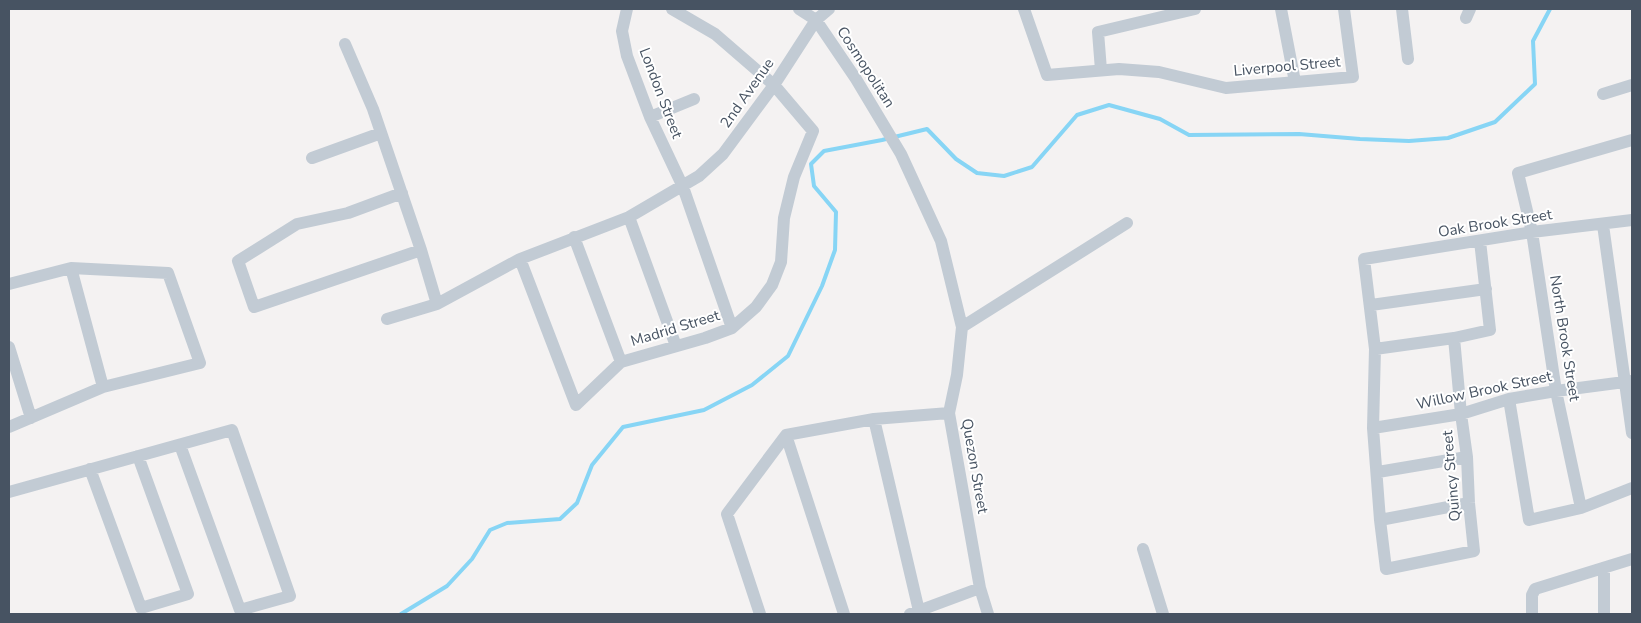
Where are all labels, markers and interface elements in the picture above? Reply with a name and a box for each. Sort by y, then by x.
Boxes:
street label: Cosmopolitan [832,23,900,111]
street label: London Street [635,45,688,142]
street label: Liverpool Street [1233,51,1342,81]
street label: 2nd Avenue [716,54,778,132]
street label: Oak Brook Street [1437,204,1554,242]
street label: North Brook Street [1545,274,1585,403]
street label: Madrid Street [628,305,723,351]
street label: Willow Brook Street [1414,366,1554,414]
street label: Quezon Street [957,417,993,516]
street label: Quincy Street [1437,429,1465,522]

